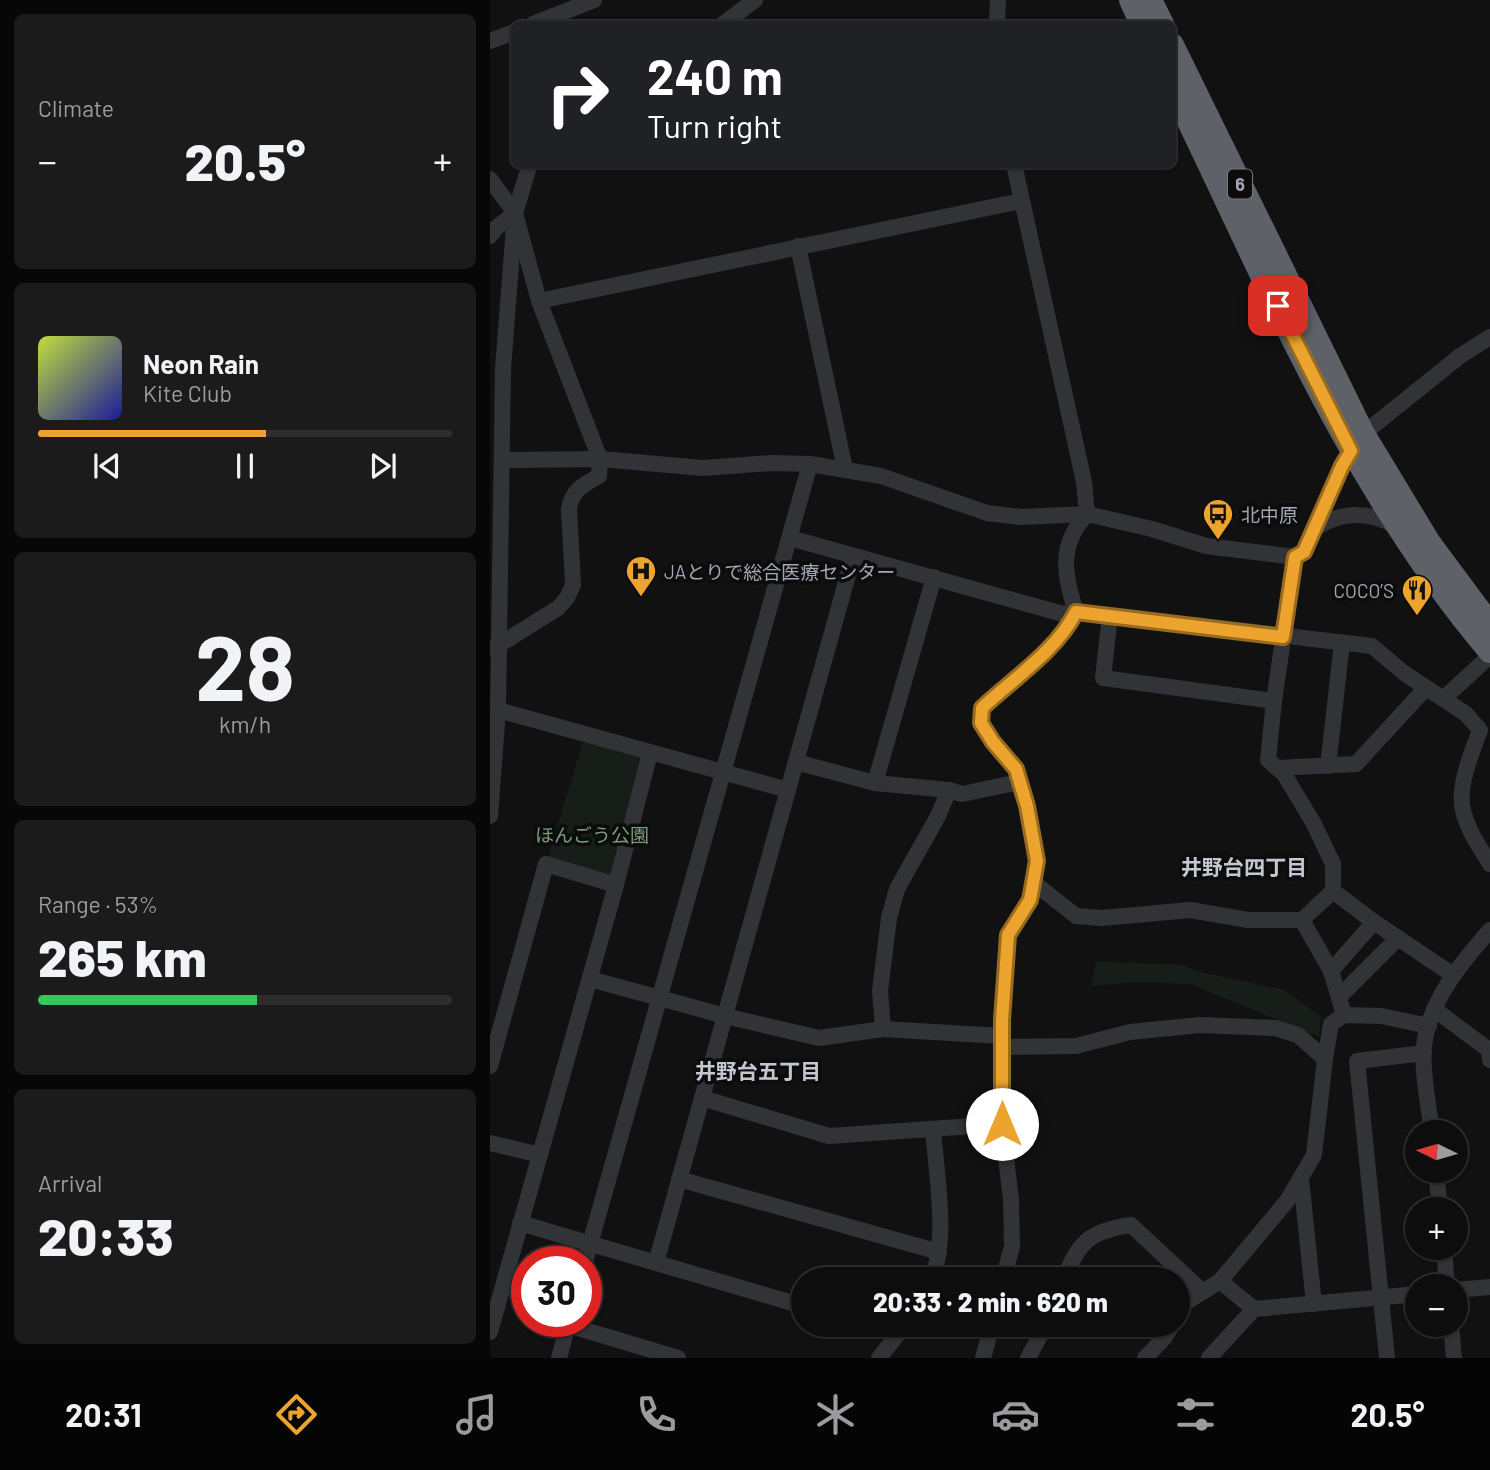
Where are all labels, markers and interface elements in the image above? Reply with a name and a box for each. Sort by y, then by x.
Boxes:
text: 240 m [647,46,783,105]
icon: right [532,49,623,140]
text: Climate [38,94,114,122]
text: Turn right [647,106,782,144]
text: 20.5° [184,129,306,191]
text: − [38,137,57,183]
text: + [433,137,452,183]
road number: 6 [1228,169,1252,198]
pin [1248,276,1308,336]
icon: arrive [1259,287,1297,325]
text: Neon Rain [143,348,259,379]
text: Kite Club [143,379,232,407]
icon: previous [88,447,126,485]
icon: pause [226,447,264,485]
icon: next [364,447,402,485]
bus stop icon: 北中原 [1201,497,1235,541]
place label: 北中原 [1241,503,1298,526]
hospital icon: JAとりで総合医療センター [624,554,658,598]
place label: JAとりで総合医療センター [664,560,895,583]
restaurant icon: COCO’S [1400,573,1434,617]
place label: COCO’S [1334,579,1394,602]
text: 28 [195,610,295,719]
text: km/h [219,710,271,738]
park label: ほんごう公園 [535,823,649,846]
district label: 井野台四丁目 [1181,854,1307,879]
text: Range · 53% [38,890,158,918]
text: 265 km [38,925,207,987]
district label: 井野台五丁目 [695,1058,821,1083]
position arrow [965,1087,1039,1161]
north arrow [1405,1120,1468,1183]
map controls [1405,1120,1468,1337]
text: Arrival [38,1169,102,1197]
button: + [1405,1197,1468,1260]
text: 20:33 [38,1204,174,1266]
speed limit sign: 30 [511,1246,602,1337]
button: − [1405,1274,1468,1337]
text: 20:33 · 2 min · 620 m [873,1286,1108,1317]
icon: directions [272,1390,321,1439]
icon: music [452,1390,501,1439]
icon: phone [632,1390,681,1439]
icon: climate [811,1390,860,1439]
icon: car [991,1390,1040,1439]
icon: filters [1171,1390,1220,1439]
text: 20:31 [65,1395,142,1433]
text: 20.5° [1350,1395,1425,1433]

